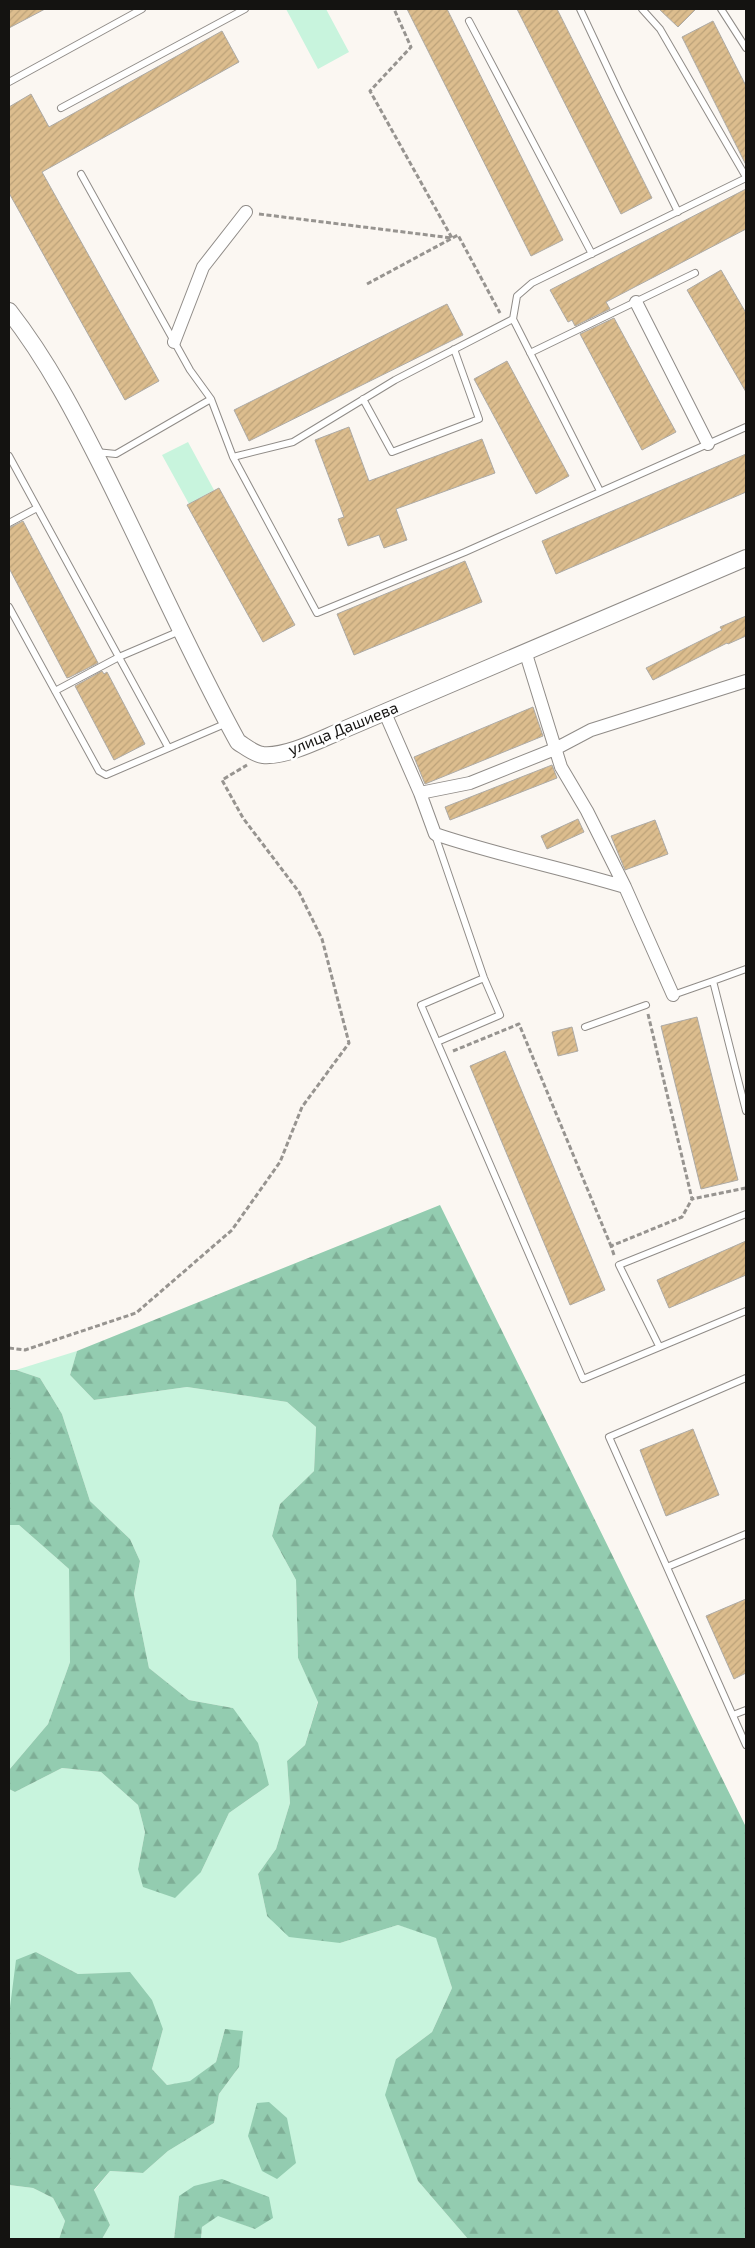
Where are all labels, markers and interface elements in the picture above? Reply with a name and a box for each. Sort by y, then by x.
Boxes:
street label: улица Дашиева [285,697,401,759]

